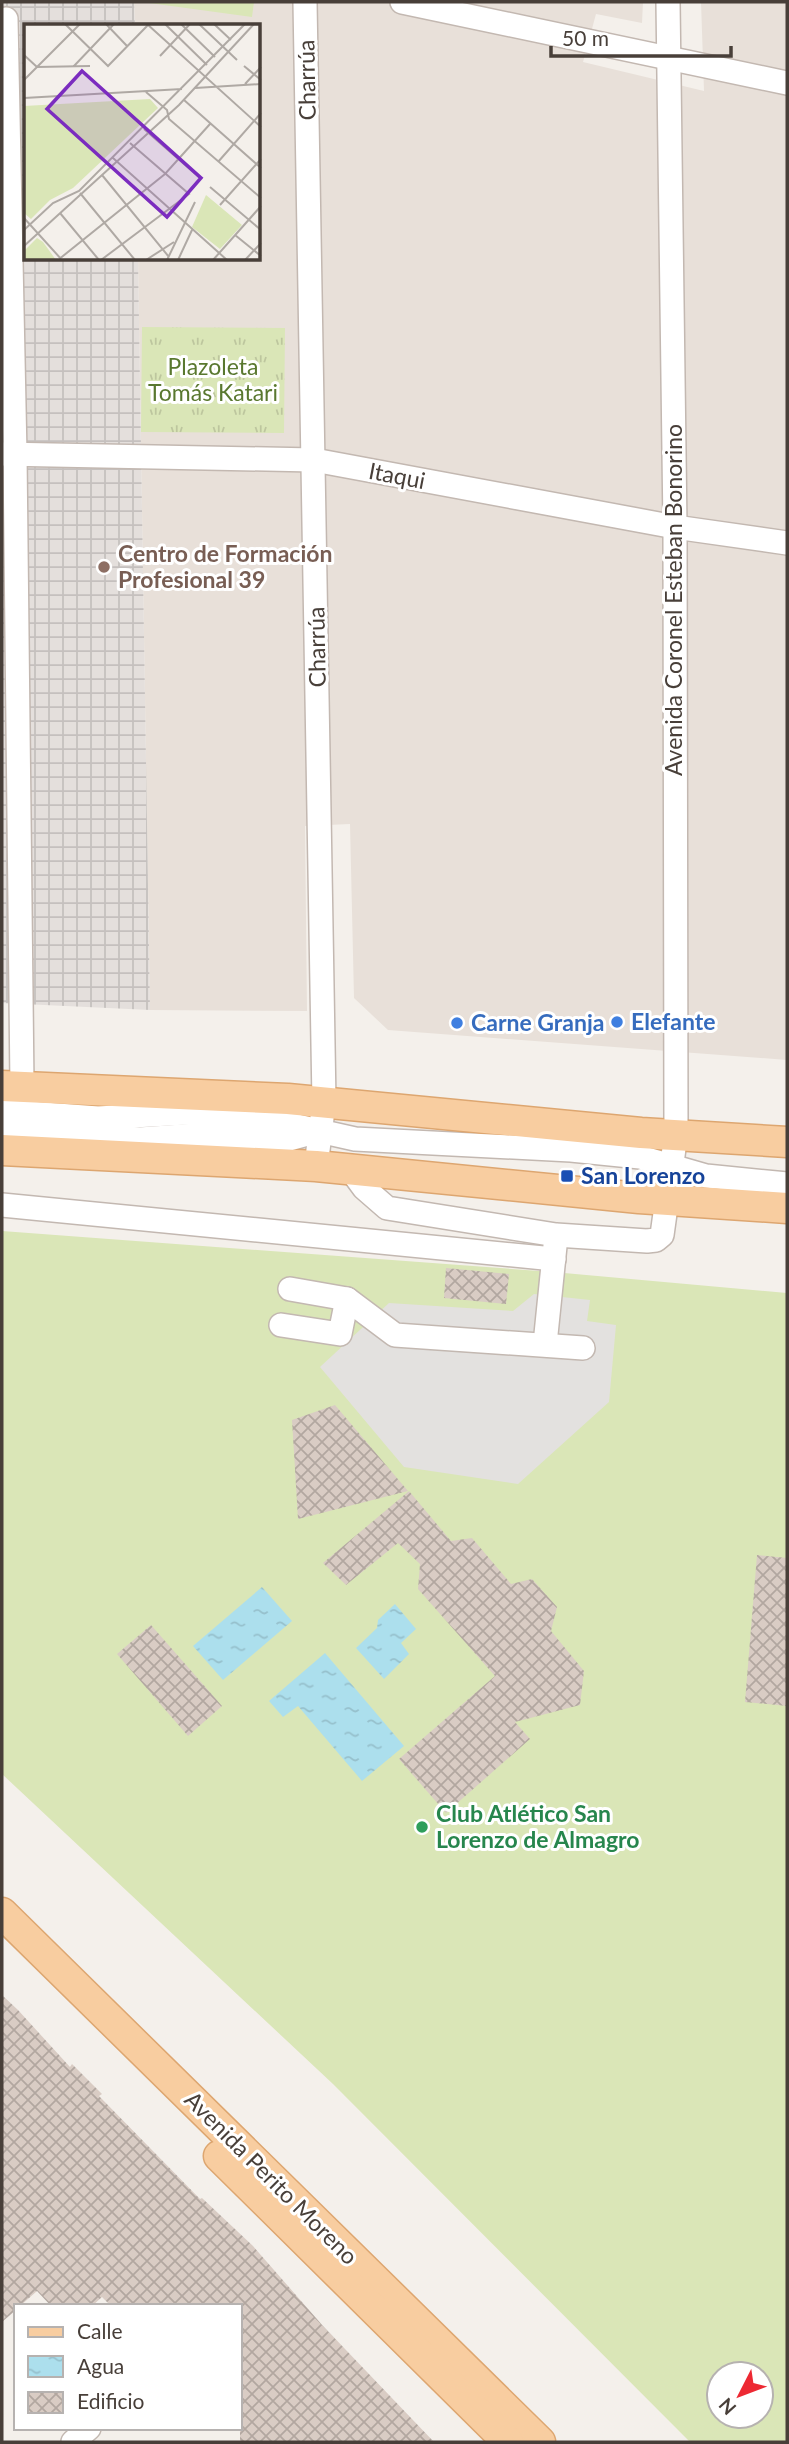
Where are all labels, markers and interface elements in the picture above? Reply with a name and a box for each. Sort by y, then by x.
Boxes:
scale bar [551,14,731,58]
inset map [24,24,261,261]
text: 50 m [562,25,609,50]
street label: Charrúa [291,39,321,121]
park label: Plazoleta Tomás Katari [148,352,278,406]
street label: Avenida Coronel Esteban Bonorino [659,424,687,776]
street label: Itaqui [367,456,428,494]
place label: Centro de Formación Profesional 39 [118,539,332,593]
marker: Centro de Formación Profesional 39 [96,559,112,575]
street label: Charrúa [301,606,331,688]
place label: Elefante [631,1007,715,1035]
place label: Carne Granja [471,1008,604,1036]
marker: Elefante [609,1014,625,1030]
marker: Carne Granja [449,1015,465,1031]
place label: San Lorenzo [581,1161,705,1189]
marker: San Lorenzo [559,1168,575,1184]
place label: Club Atlético San Lorenzo de Almagro [436,1799,640,1853]
marker: Club Atlético San Lorenzo de Almagro [414,1819,430,1835]
street label: Avenida Perito Moreno [179,2085,364,2270]
legend [14,2304,242,2430]
text: Calle [77,2318,122,2343]
text: Agua [77,2353,124,2378]
north arrow [705,2360,775,2430]
text: Edificio [77,2388,145,2413]
text: N [714,2394,740,2420]

